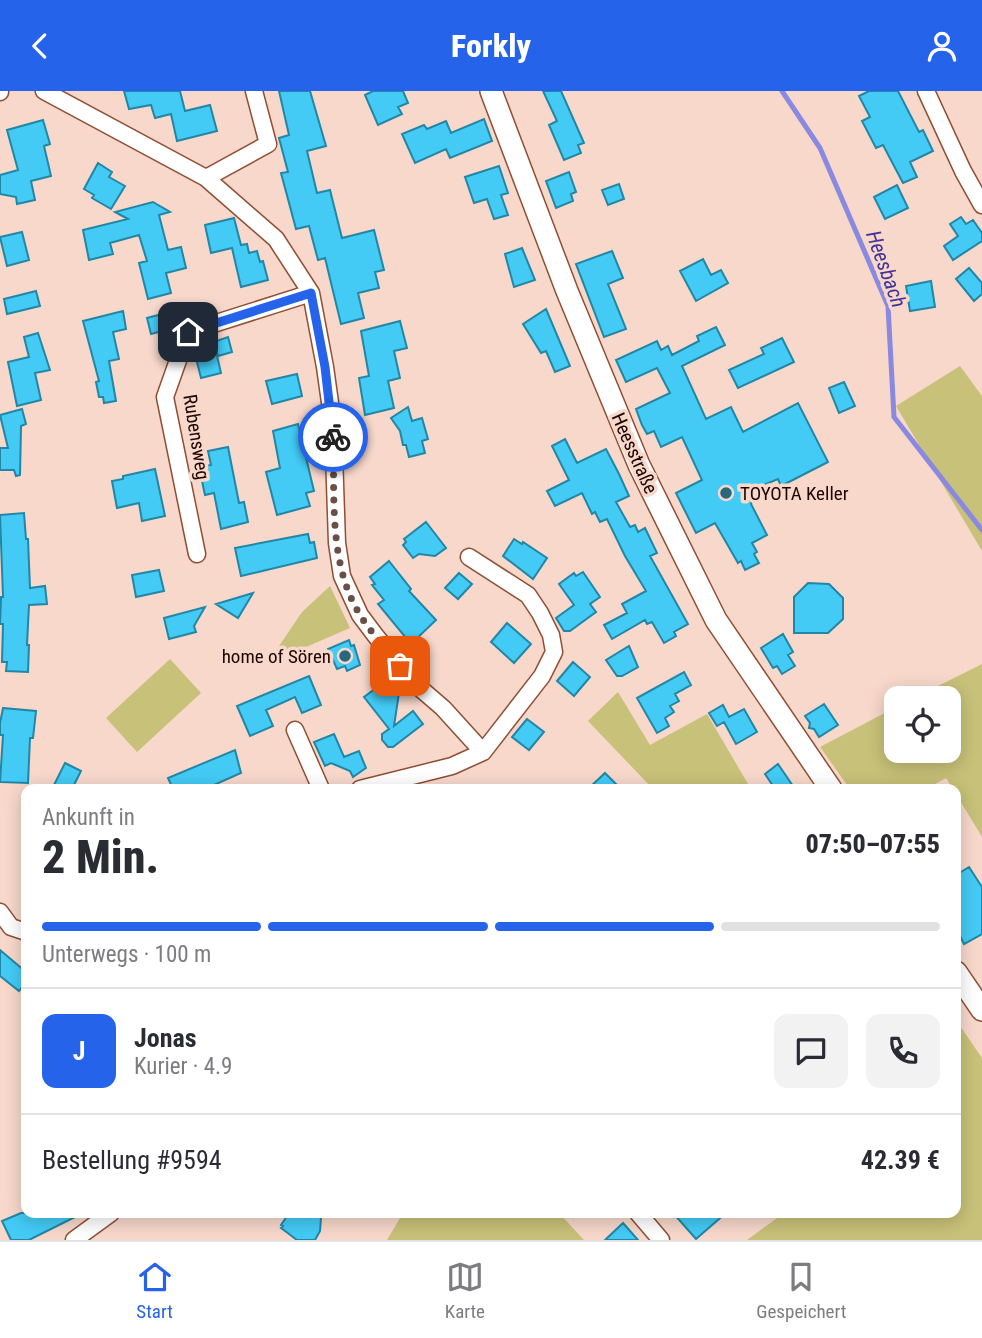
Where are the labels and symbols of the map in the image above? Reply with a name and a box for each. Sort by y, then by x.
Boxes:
water label: Heesbach [861,227,911,311]
pin [158,302,218,362]
street label: Rubensweg [178,393,215,481]
courier [298,402,368,472]
street label: Heesstraße [607,409,663,497]
place label: TOYOTA Keller [740,482,849,505]
marker: TOYOTA Keller [718,485,734,501]
pin [370,636,430,696]
place label: home of Sören [222,645,331,668]
marker: home of Sören [337,648,353,664]

